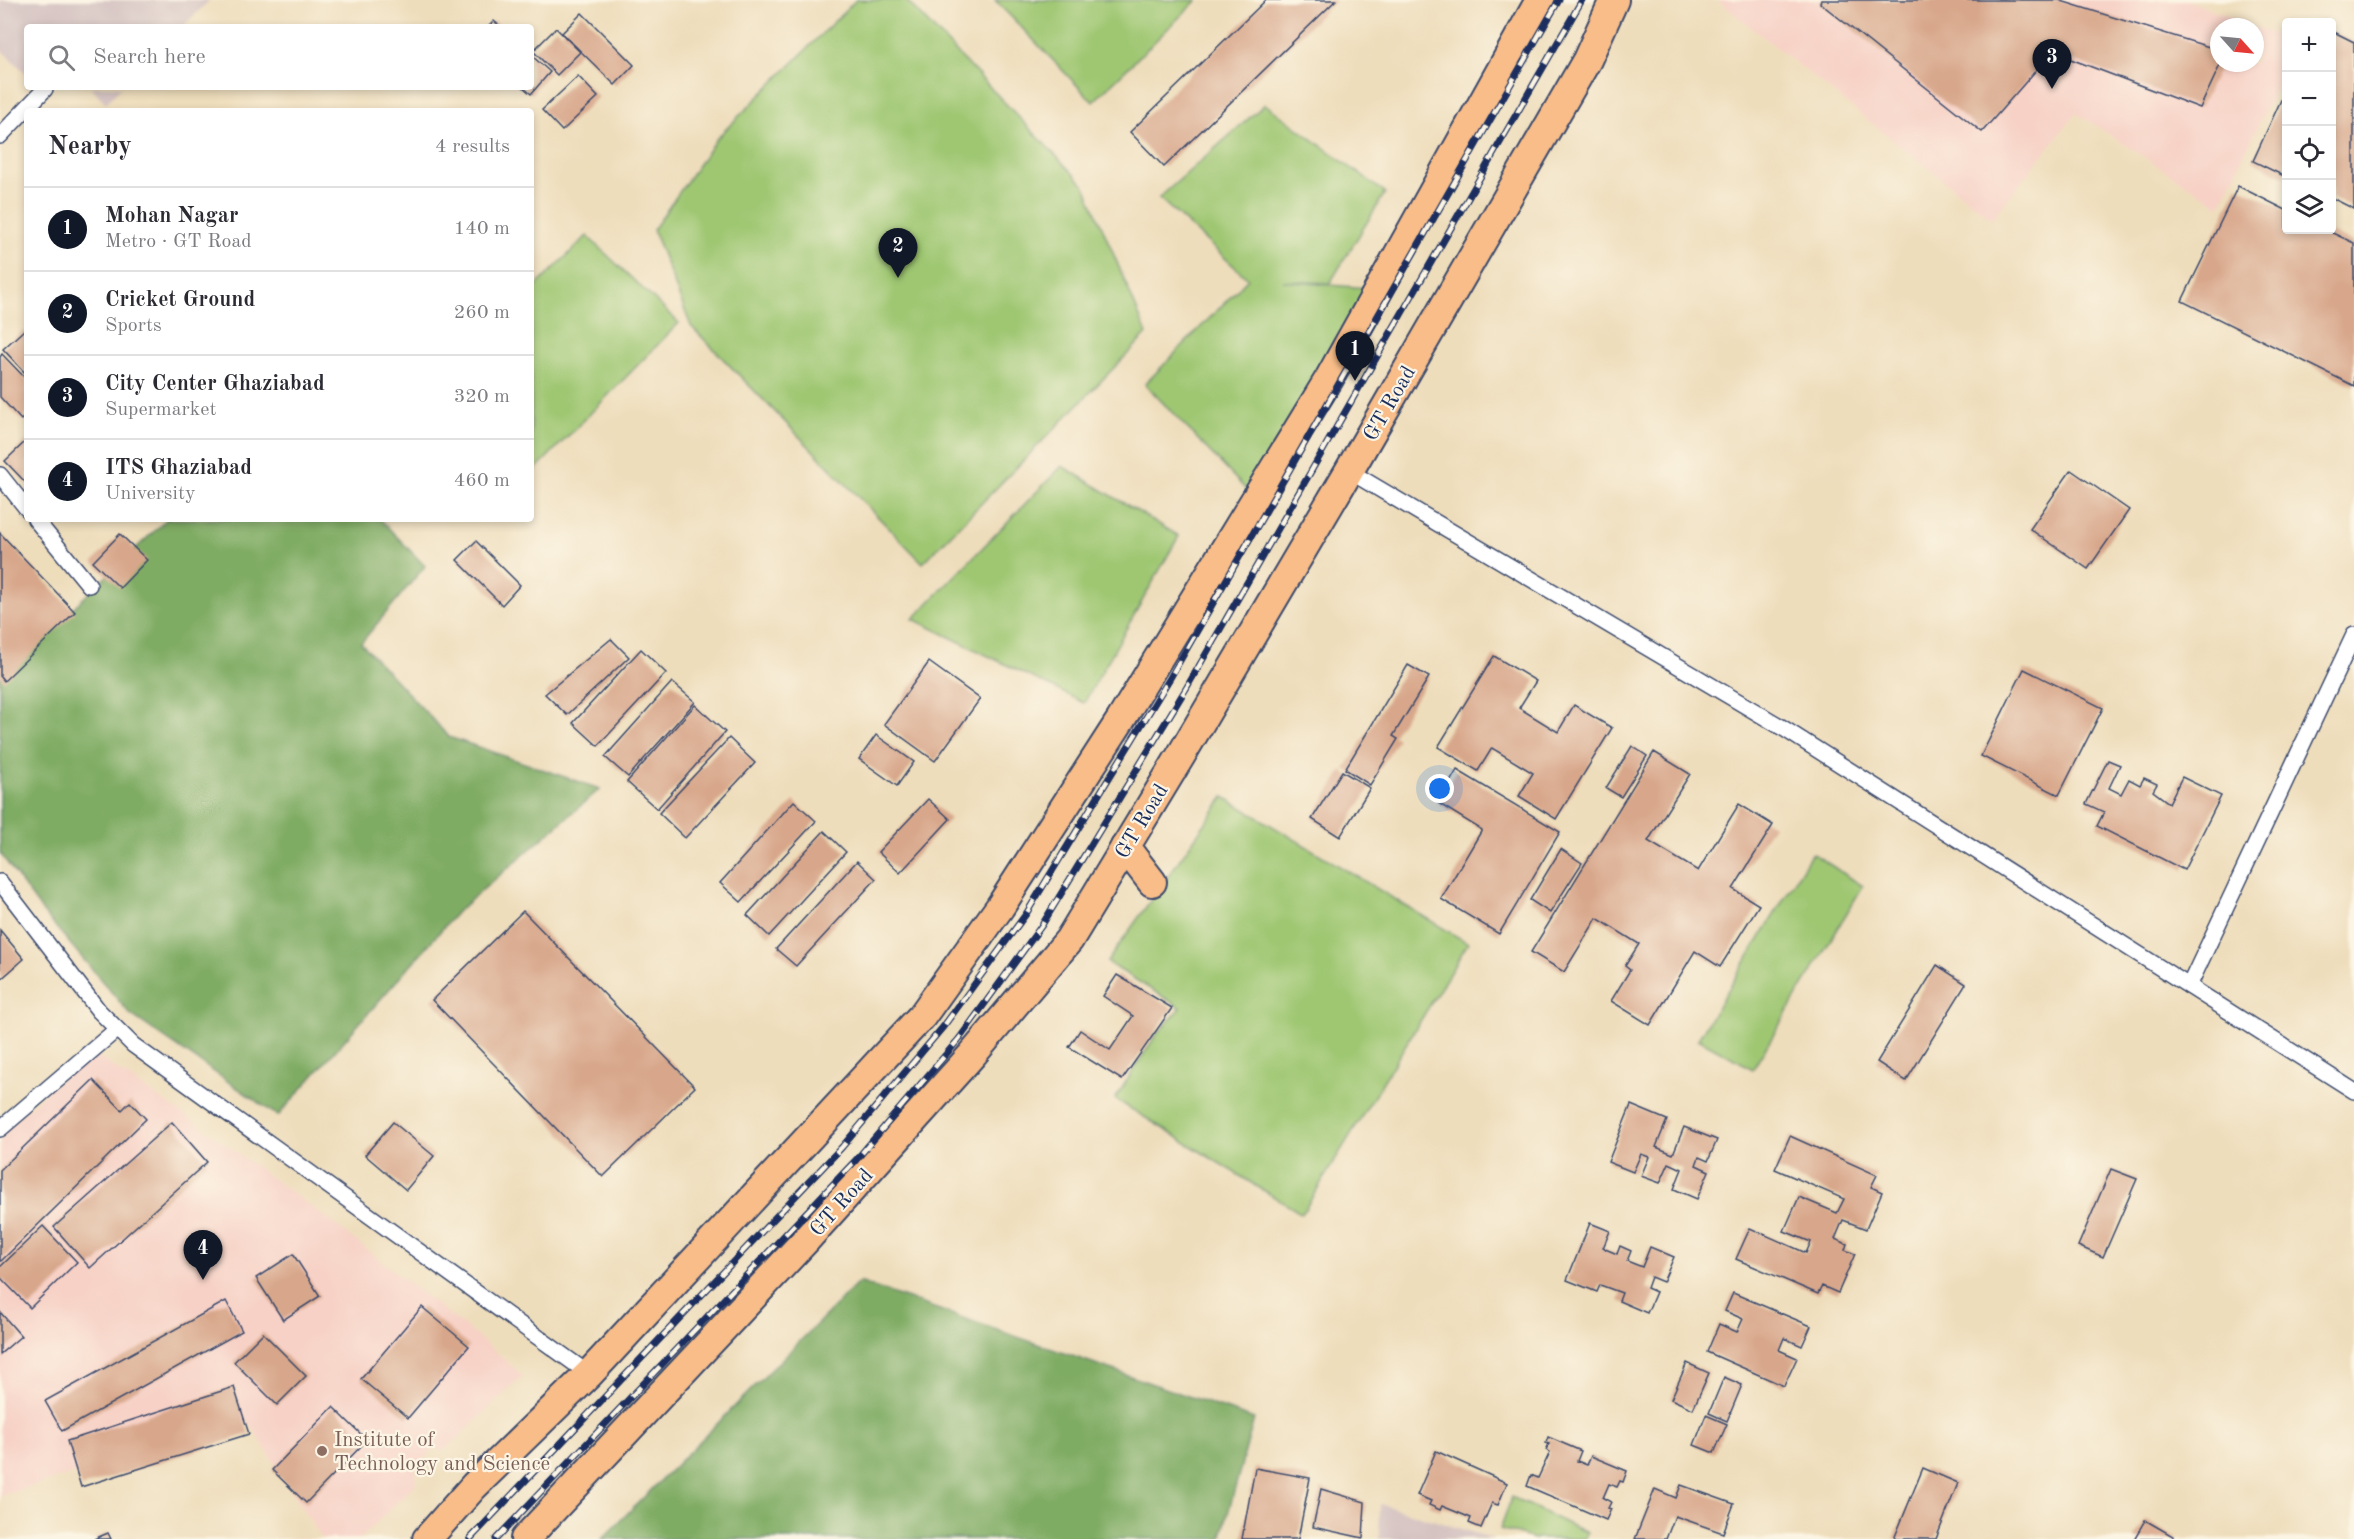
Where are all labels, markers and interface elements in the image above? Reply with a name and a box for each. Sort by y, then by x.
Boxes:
north arrow [2210,18,2264,72]
map controls [2282,18,2336,234]
button: + [2282,18,2336,72]
search box [24,24,534,90]
pin: 3 [2032,40,2072,89]
icon: search [45,41,78,74]
text: Search here [93,46,206,68]
button: − [2282,72,2336,126]
button: locate [2282,126,2336,180]
text: Nearby [48,134,132,160]
text: 4 results [435,137,510,157]
button: layers [2282,180,2336,234]
text: Mohan Nagar [105,205,238,227]
text: 1 [62,219,73,239]
text: 140 m [454,219,510,239]
pin: 2 [878,228,918,278]
text: Metro · GT Road [105,232,252,252]
text: Cricket Ground [105,289,255,311]
text: 2 [62,303,73,323]
text: 260 m [454,303,510,323]
text: Sports [105,316,162,336]
pin: 1 [1336,332,1374,381]
street label: GT Road [1361,363,1420,445]
text: City Center Ghaziabad [105,373,325,395]
text: 3 [62,387,73,407]
text: 320 m [454,387,510,407]
text: Supermarket [105,400,216,420]
text: ITS Ghaziabad [105,457,252,479]
text: 4 [62,471,73,491]
text: 460 m [454,471,510,491]
text: University [105,484,196,504]
your location [1425,774,1454,803]
street label: GT Road [1112,781,1173,863]
street label: GT Road [807,1165,878,1241]
pin: 4 [184,1230,222,1280]
place label: Institute of Technology and Science [334,1430,550,1475]
marker: Institute of Technology and Science [315,1444,329,1458]

